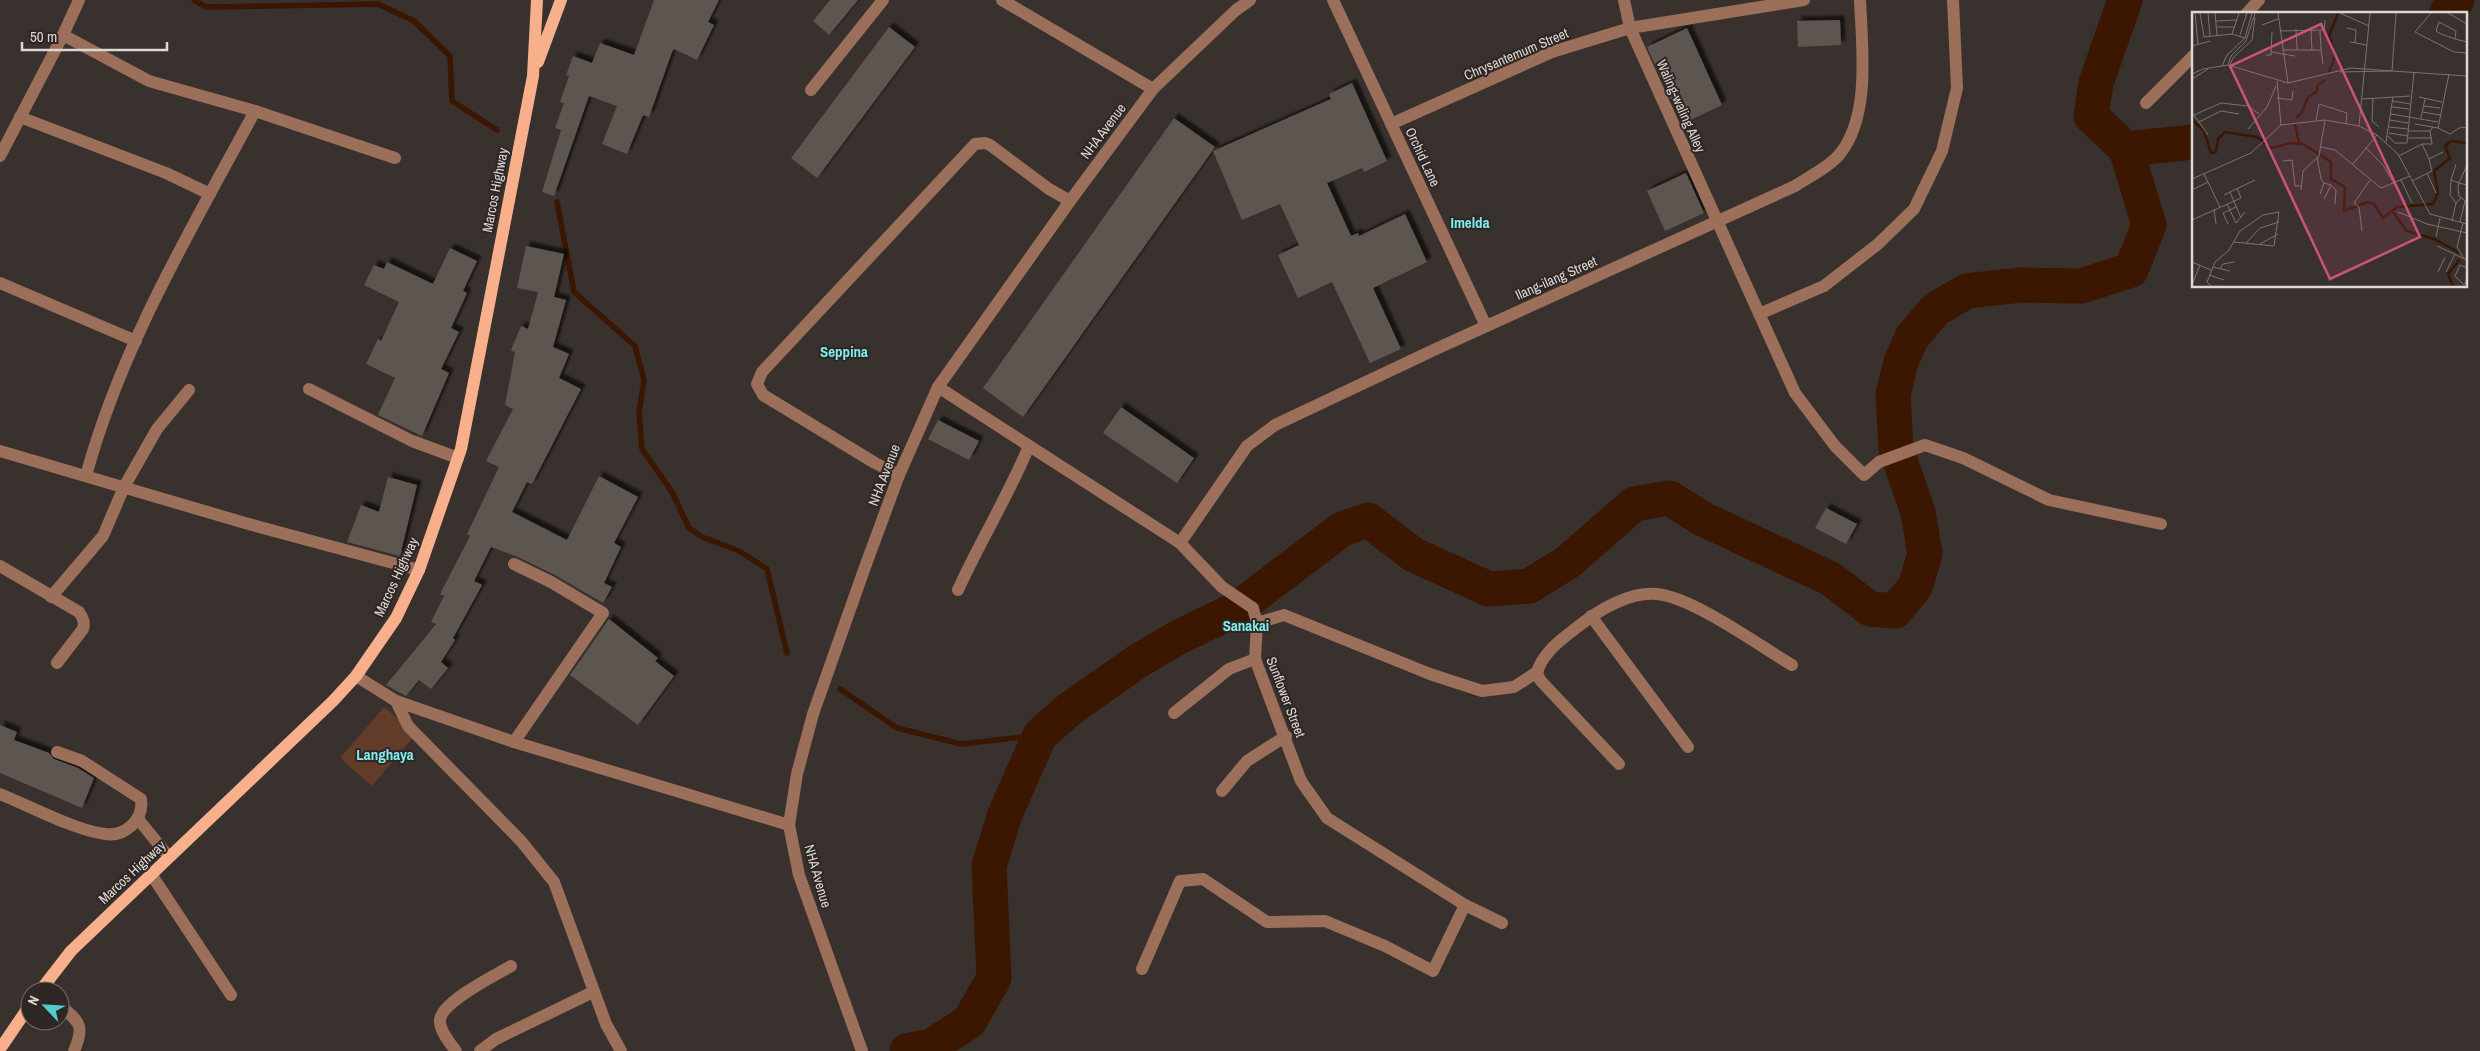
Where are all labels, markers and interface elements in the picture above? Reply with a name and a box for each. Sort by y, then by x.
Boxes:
inset map [2192,12,2468,288]
scale bar [22,20,168,52]
street label: Chrysantemum Street [1461,24,1571,84]
text: 50 m [30,26,57,47]
street label: Waling-waling Alley [1652,57,1710,155]
street label: NHA Avenue [1076,100,1130,162]
street label: Orchid Lane [1401,125,1445,189]
street label: Marcos Highway [478,146,512,234]
district label: Imelda [1451,212,1490,233]
street label: Ilang-ilang Street [1512,252,1600,304]
district label: Seppina [820,341,868,362]
street label: NHA Avenue [864,441,904,509]
street label: Marcos Highway [370,534,422,620]
district label: Sanakai [1223,615,1269,636]
street label: Sunflower Street [1262,654,1310,740]
district label: Langhaya [356,744,414,765]
street label: Marcos Highway [95,836,170,908]
street label: NHA Avenue [800,842,836,910]
north arrow [20,981,70,1031]
text: N [23,993,43,1008]

